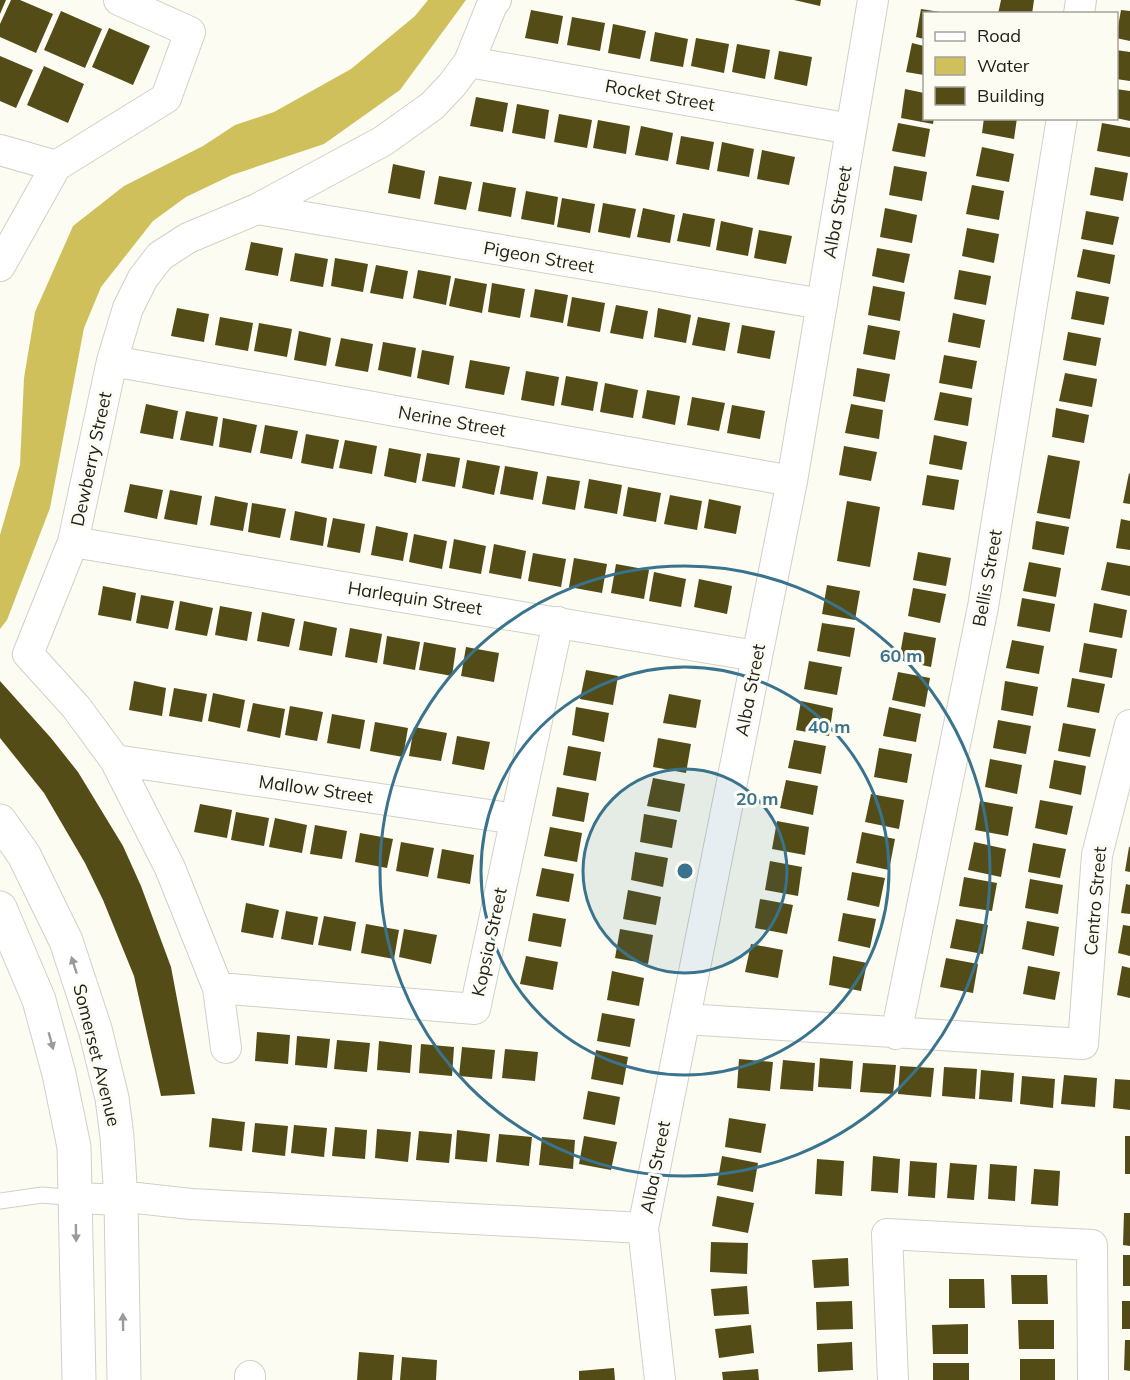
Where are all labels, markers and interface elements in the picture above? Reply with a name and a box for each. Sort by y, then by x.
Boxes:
legend [923,12,1118,120]
text: Road [977,24,1021,47]
text: Water [977,54,1030,77]
street label: Rocket Street [603,74,717,116]
text: Building [977,84,1045,107]
street label: Alba Street [818,164,856,260]
street label: Pigeon Street [482,236,596,278]
street label: Dewberry Street [66,390,116,528]
street label: Nerine Street [396,400,508,442]
street label: Bellis Street [967,528,1007,628]
street label: Harlequin Street [346,576,484,620]
street label: Alba Street [730,642,770,738]
text: 60 m [880,644,922,667]
text: 40 m [808,715,850,738]
street label: Mallow Street [257,770,375,808]
text: 20 m [736,787,778,810]
street label: Centro Street [1079,845,1111,957]
centre of rings [675,861,695,881]
street label: Kopsia Street [466,885,512,999]
one-way arrow [68,955,78,973]
street label: Somerset Avenue [68,981,126,1129]
one-way arrow [47,1032,56,1050]
street label: Alba Street [635,1119,675,1215]
one-way arrow [71,1224,81,1243]
one-way arrow [118,1312,128,1331]

